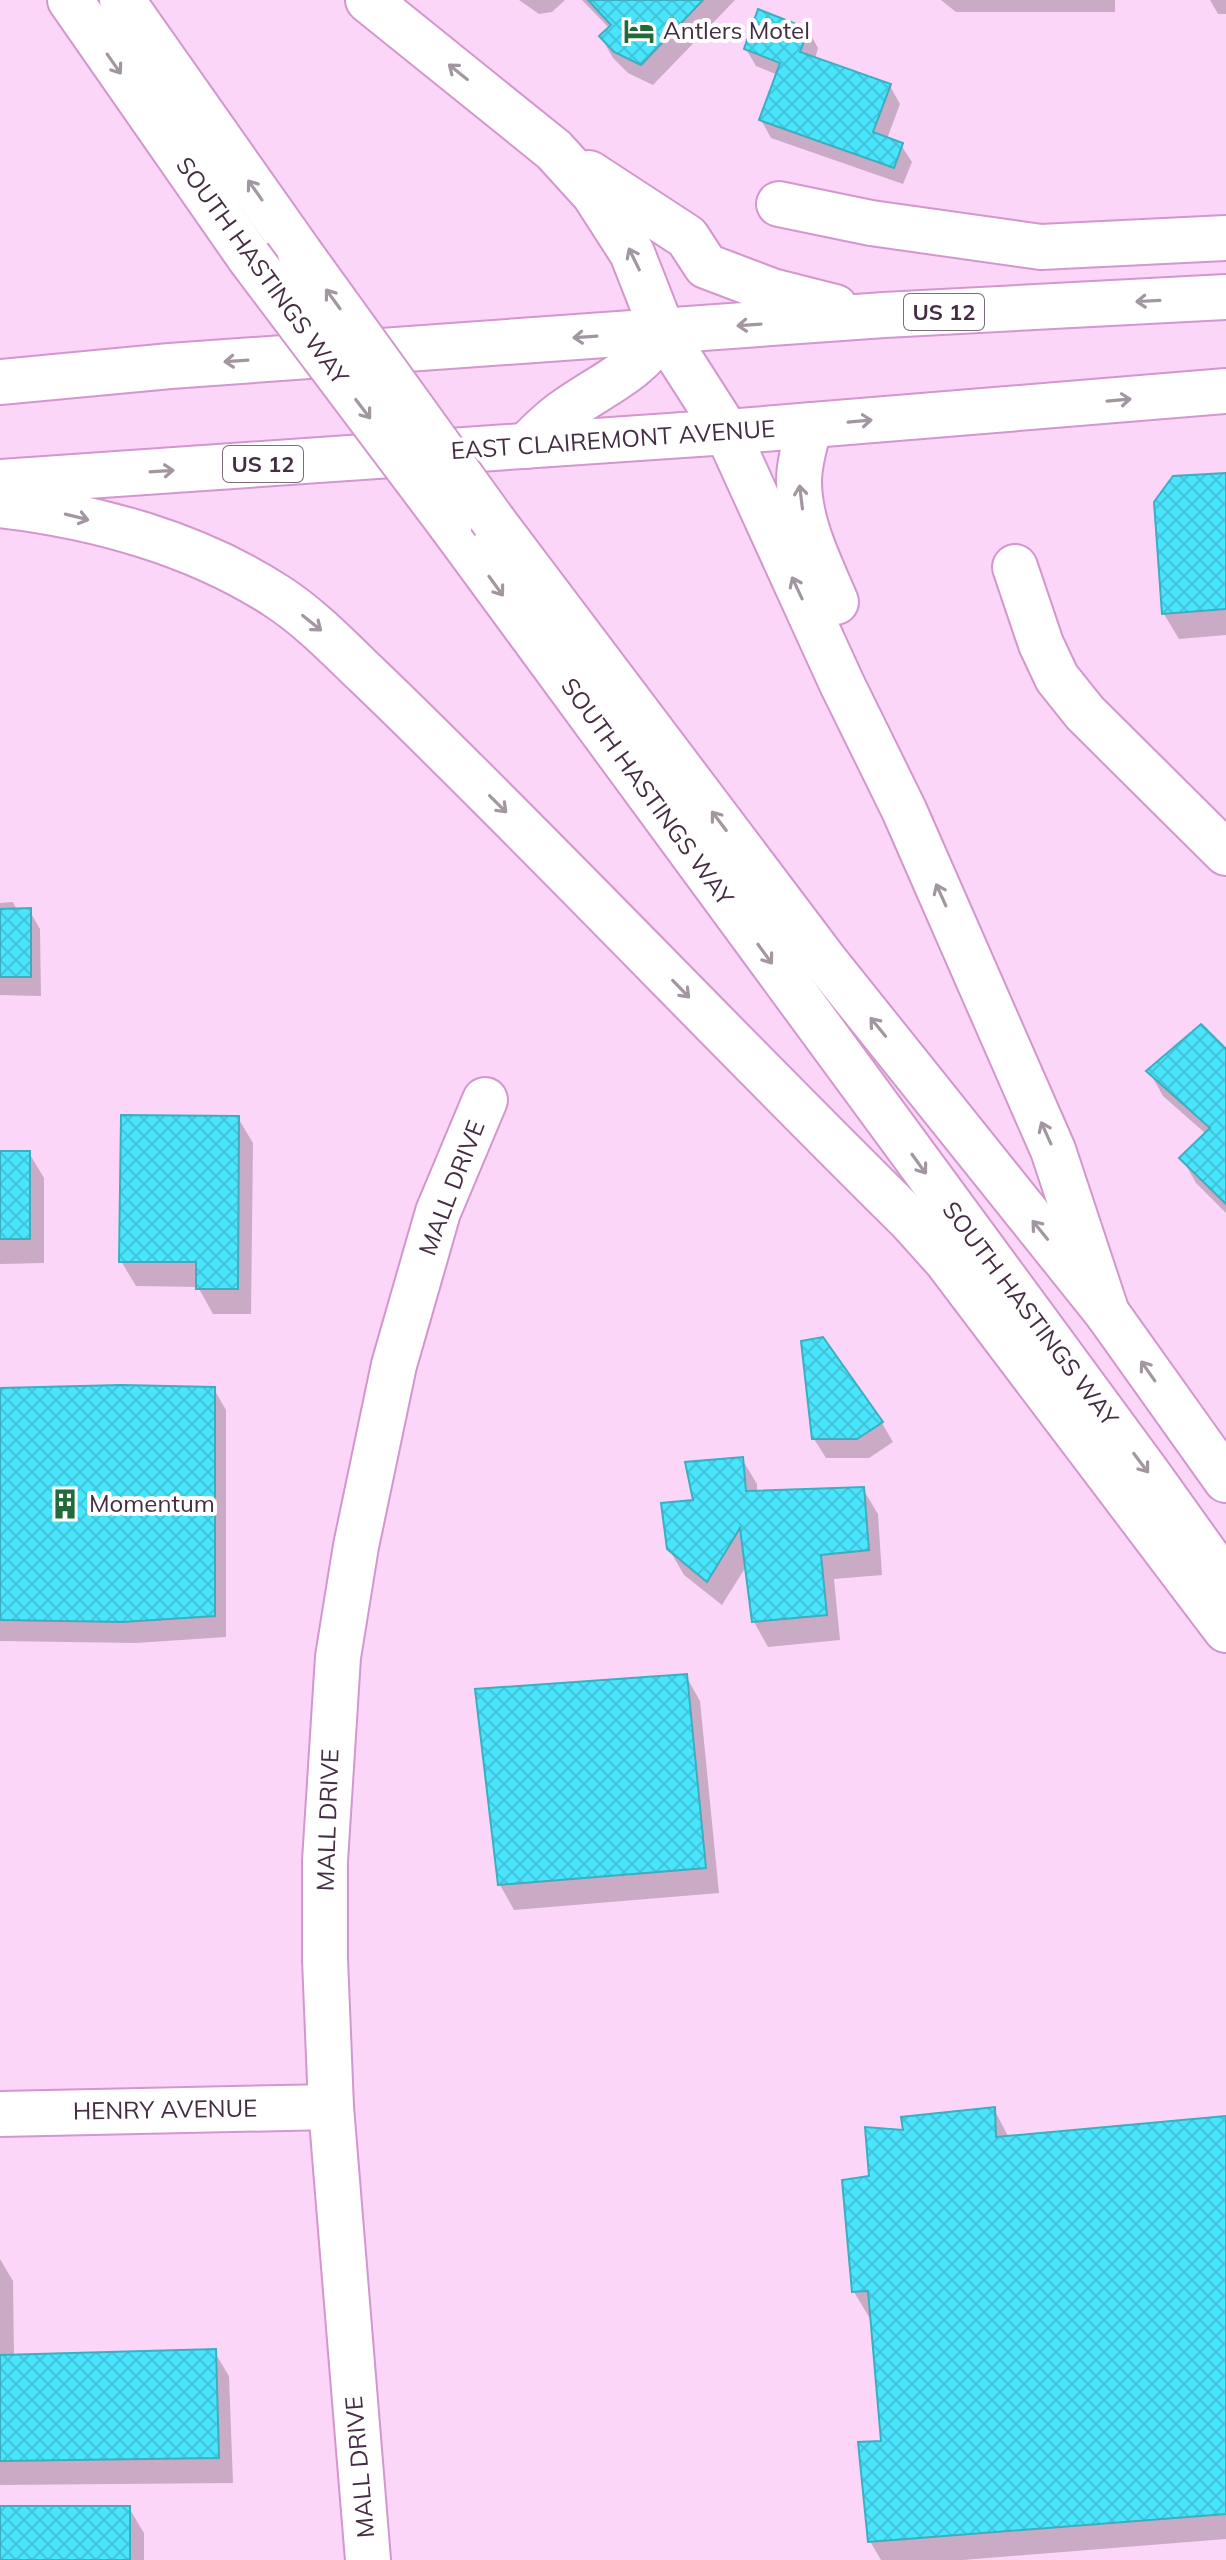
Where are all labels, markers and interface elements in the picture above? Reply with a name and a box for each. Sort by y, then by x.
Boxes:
hotel icon: Antlers Motel [622,14,656,48]
place label: Antlers Motel [663,15,810,45]
one-way arrow [106,52,122,74]
one-way arrow [448,64,469,81]
street label: SOUTH HASTINGS WAY [170,151,356,390]
one-way arrow [247,179,263,201]
one-way arrow [626,248,642,272]
one-way arrow [325,289,341,311]
road number: US 12 [904,294,984,330]
one-way arrow [1135,294,1162,309]
one-way arrow [736,318,763,333]
one-way arrow [572,330,599,345]
one-way arrow [223,354,250,369]
one-way arrow [1105,392,1132,407]
one-way arrow [355,398,372,419]
street label: EAST CLAIREMONT AVENUE [450,413,776,465]
one-way arrow [846,413,873,428]
road number: US 12 [223,446,303,482]
one-way arrow [148,463,175,478]
one-way arrow [793,484,808,511]
one-way arrow [64,511,89,526]
one-way arrow [487,575,504,597]
one-way arrow [789,576,804,600]
one-way arrow [301,615,322,632]
street label: SOUTH HASTINGS WAY [555,672,741,911]
one-way arrow [488,794,507,813]
one-way arrow [710,811,727,832]
one-way arrow [933,883,948,907]
one-way arrow [757,943,774,965]
one-way arrow [671,979,690,998]
one-way arrow [869,1017,886,1038]
street label: MALL DRIVE [412,1116,491,1259]
one-way arrow [1037,1121,1052,1146]
one-way arrow [910,1153,927,1174]
street label: SOUTH HASTINGS WAY [936,1195,1125,1432]
one-way arrow [1032,1220,1049,1241]
one-way arrow [1140,1361,1156,1383]
one-way arrow [1132,1452,1149,1473]
building icon: Momentum [48,1487,82,1521]
place label: Momentum [89,1488,215,1518]
street label: MALL DRIVE [310,1748,344,1892]
street label: HENRY AVENUE [73,2092,257,2126]
street label: MALL DRIVE [338,2395,380,2539]

